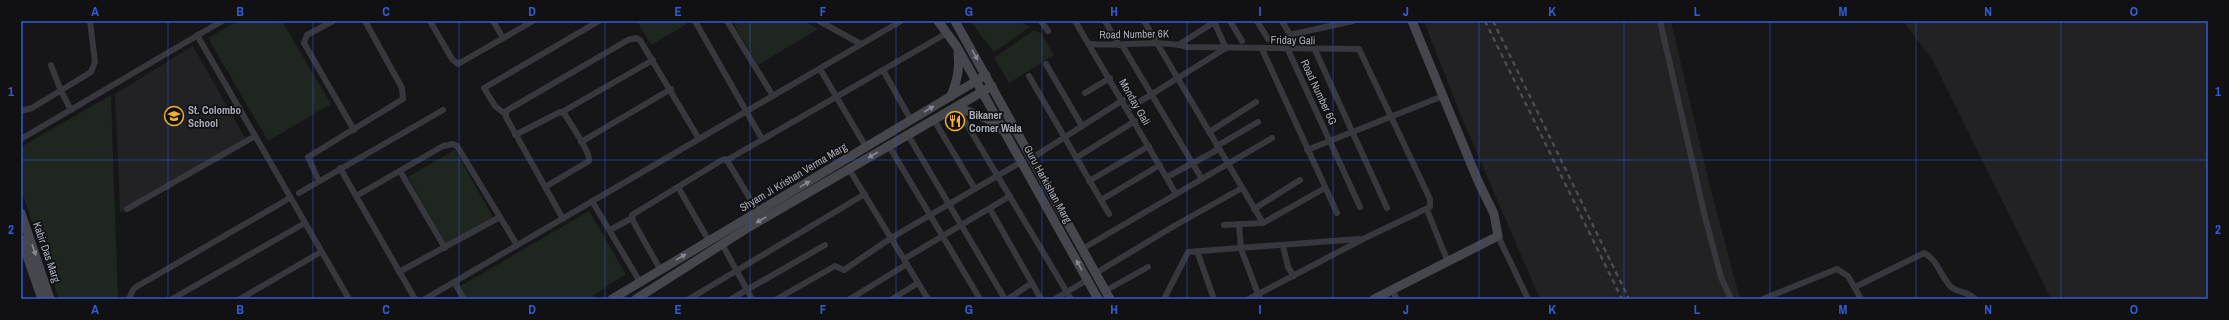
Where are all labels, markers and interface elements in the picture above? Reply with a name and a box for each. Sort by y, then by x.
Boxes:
text: A [91,3,99,20]
text: B [236,3,244,20]
text: C [382,3,390,20]
text: D [528,3,536,20]
text: E [674,3,682,20]
text: F [820,3,827,20]
text: G [965,3,973,20]
text: H [1110,3,1118,20]
text: I [1259,3,1262,20]
text: J [1403,3,1409,20]
text: K [1548,3,1556,20]
text: L [1694,3,1701,20]
text: M [1839,3,1848,20]
text: N [1984,3,1992,20]
text: O [2130,3,2138,20]
street label: Road Number 6K [1099,26,1169,42]
street label: Friday Gali [1271,33,1315,47]
one-way arrow [971,49,978,60]
street label: Road Number 6G [1298,57,1340,127]
street label: Monday Gali [1116,76,1154,128]
text: 1 [8,83,14,100]
text: 1 [2215,83,2221,100]
place label: St. Colombo School [188,103,242,130]
school or university icon: St. Colombo School [163,105,185,127]
one-way arrow [923,106,935,113]
place label: Bikaner Corner Wala [969,108,1022,135]
restaurant icon: Bikaner Corner Wala [944,110,966,132]
street label: Shyam Ji Krishan Verma Marg [737,139,849,215]
street label: Guru Harkishan Marg [1021,143,1075,225]
one-way arrow [868,151,879,158]
one-way arrow [799,180,811,187]
one-way arrow [755,217,767,224]
street label: Kabir Das Marg [30,220,64,284]
text: 2 [8,221,14,238]
text: 2 [2215,221,2221,238]
one-way arrow [31,244,37,256]
one-way arrow [675,253,687,260]
one-way arrow [1075,259,1082,271]
text: A [91,301,99,318]
text: B [236,301,244,318]
text: C [382,301,390,318]
text: D [528,301,536,318]
text: E [674,301,682,318]
text: F [820,301,827,318]
text: G [965,301,973,318]
text: H [1110,301,1118,318]
text: I [1259,301,1262,318]
text: J [1403,301,1409,318]
text: K [1548,301,1556,318]
text: L [1694,301,1701,318]
text: M [1839,301,1848,318]
text: N [1984,301,1992,318]
text: O [2130,301,2138,318]

